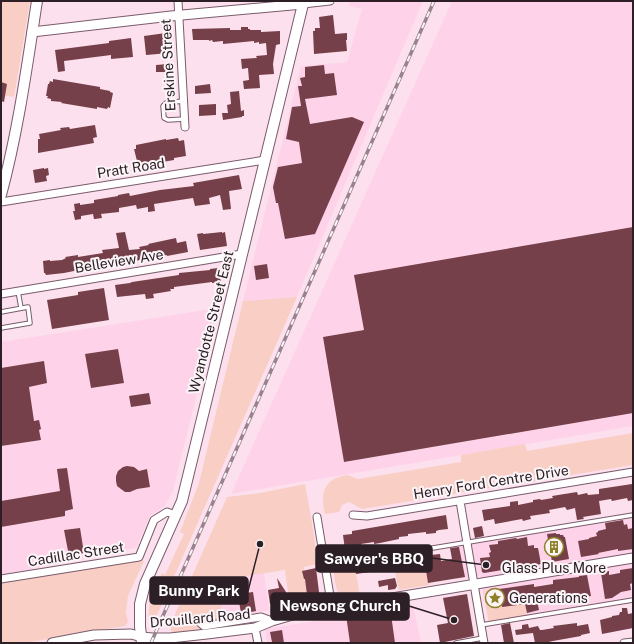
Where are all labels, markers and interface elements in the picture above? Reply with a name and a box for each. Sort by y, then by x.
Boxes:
street label: Erskine Street [158,18,178,112]
street label: Pratt Road [96,155,166,181]
street label: Belleview Ave [73,246,165,276]
street label: Wyandotte Street East [186,249,236,395]
street label: Henry Ford Centre Drive [412,462,570,502]
building icon: Glass Plus More [543,536,565,558]
street label: Cadillac Street [27,539,125,569]
callout: Sawyer's BBQ [316,545,432,572]
text: Sawyer's BBQ [324,550,424,567]
place label: Glass Plus More [502,560,606,576]
callout: Bunny Park [150,577,248,604]
text: Bunny Park [158,582,240,599]
place icon: Generations [484,587,506,609]
place label: Generations [509,590,588,606]
callout: Newsong Church [271,593,409,620]
text: Newsong Church [279,597,401,614]
street label: Drouillard Road [149,606,251,630]

